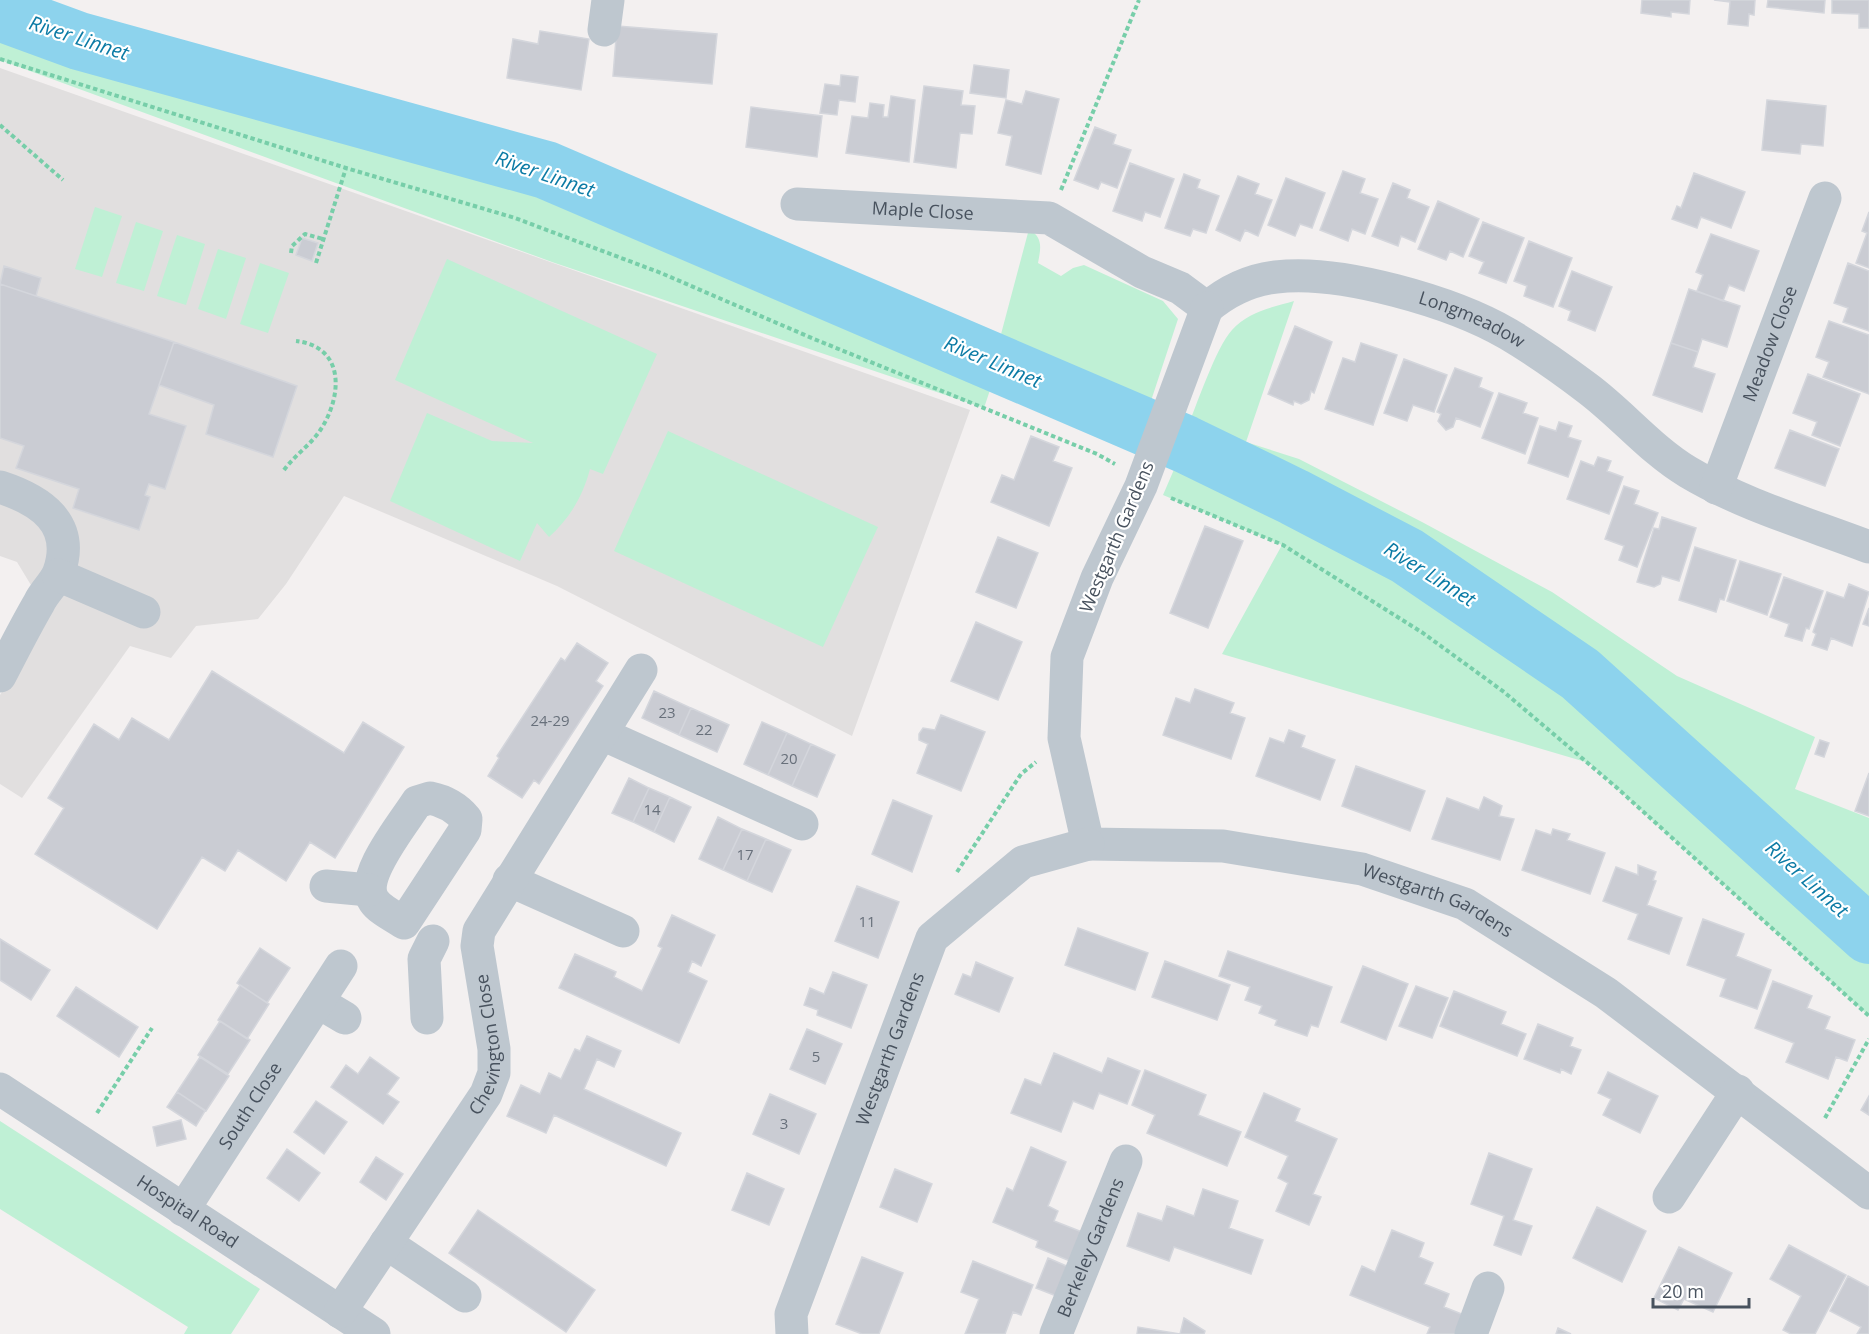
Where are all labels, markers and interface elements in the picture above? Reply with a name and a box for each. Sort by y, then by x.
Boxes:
water label: River Linnet [26,9,134,67]
water label: River Linnet [492,144,600,204]
street label: Maple Close [871,195,974,225]
street label: Meadow Close [1737,282,1802,405]
street label: Longmeadow [1416,285,1530,352]
water label: River Linnet [941,329,1047,395]
street label: Westgarth Gardens [1073,457,1159,616]
water label: River Linnet [1379,535,1482,613]
house number: 23 [658,702,676,722]
house number: 24-29 [530,710,570,730]
house number: 22 [695,719,713,739]
house number: 20 [780,748,798,768]
house number: 14 [643,799,661,819]
water label: River Linnet [1760,834,1856,924]
house number: 17 [736,844,754,864]
street label: Westgarth Gardens [1359,857,1518,942]
house number: 11 [858,911,876,931]
street label: Westgarth Gardens [850,969,929,1129]
street label: Chevington Close [462,972,505,1119]
house number: 5 [812,1046,820,1066]
street label: South Close [212,1057,287,1154]
house number: 3 [780,1113,788,1133]
street label: Hospital Road [132,1169,243,1253]
street label: Berkeley Gardens [1051,1174,1129,1321]
scale bar [1653,1271,1749,1309]
text: 20 m [1662,1279,1704,1303]

